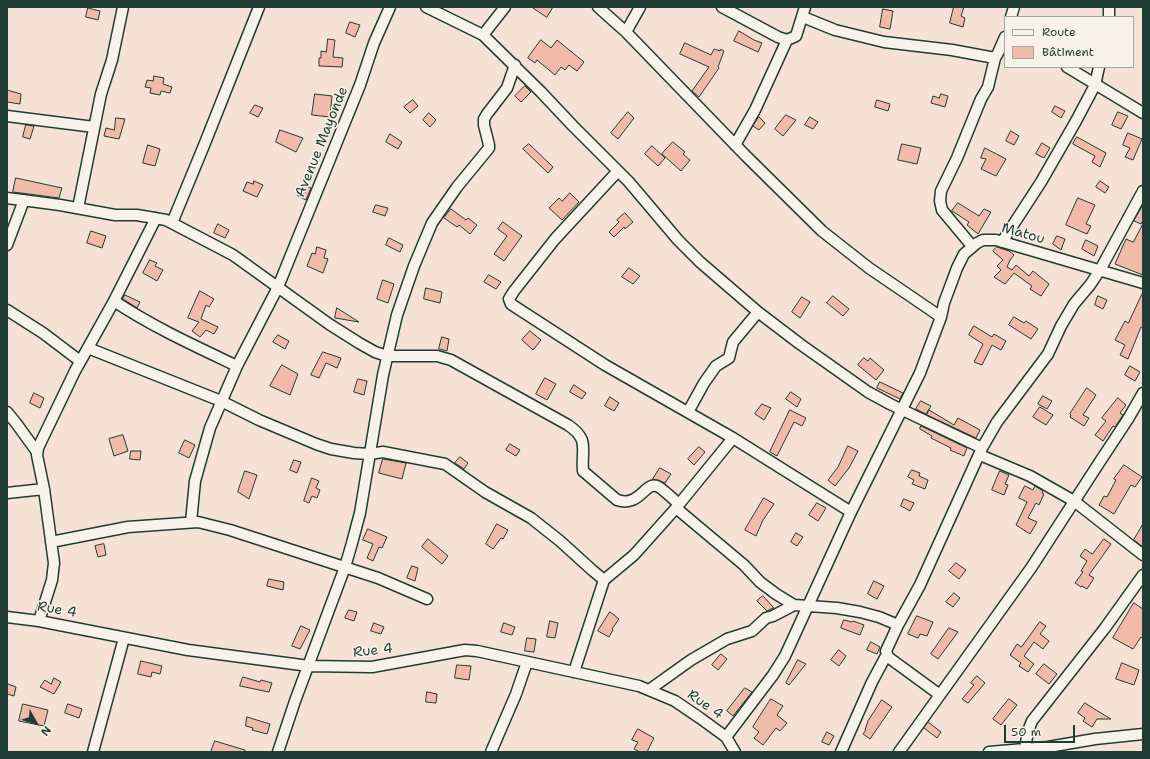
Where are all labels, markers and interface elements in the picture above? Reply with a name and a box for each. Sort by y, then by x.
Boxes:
legend [1004,16,1134,68]
text: Route [1042,24,1076,40]
text: Bâtiment [1042,44,1094,60]
street label: Avenue Mayonde [292,84,352,200]
street label: Matou [999,220,1047,248]
street label: Rue 4 [36,598,78,622]
street label: Rue 4 [352,641,394,661]
street label: Rue 4 [684,687,726,723]
north arrow [16,703,56,743]
scale bar [1006,717,1077,743]
text: N [37,723,54,739]
text: 50 m [1011,724,1041,740]

